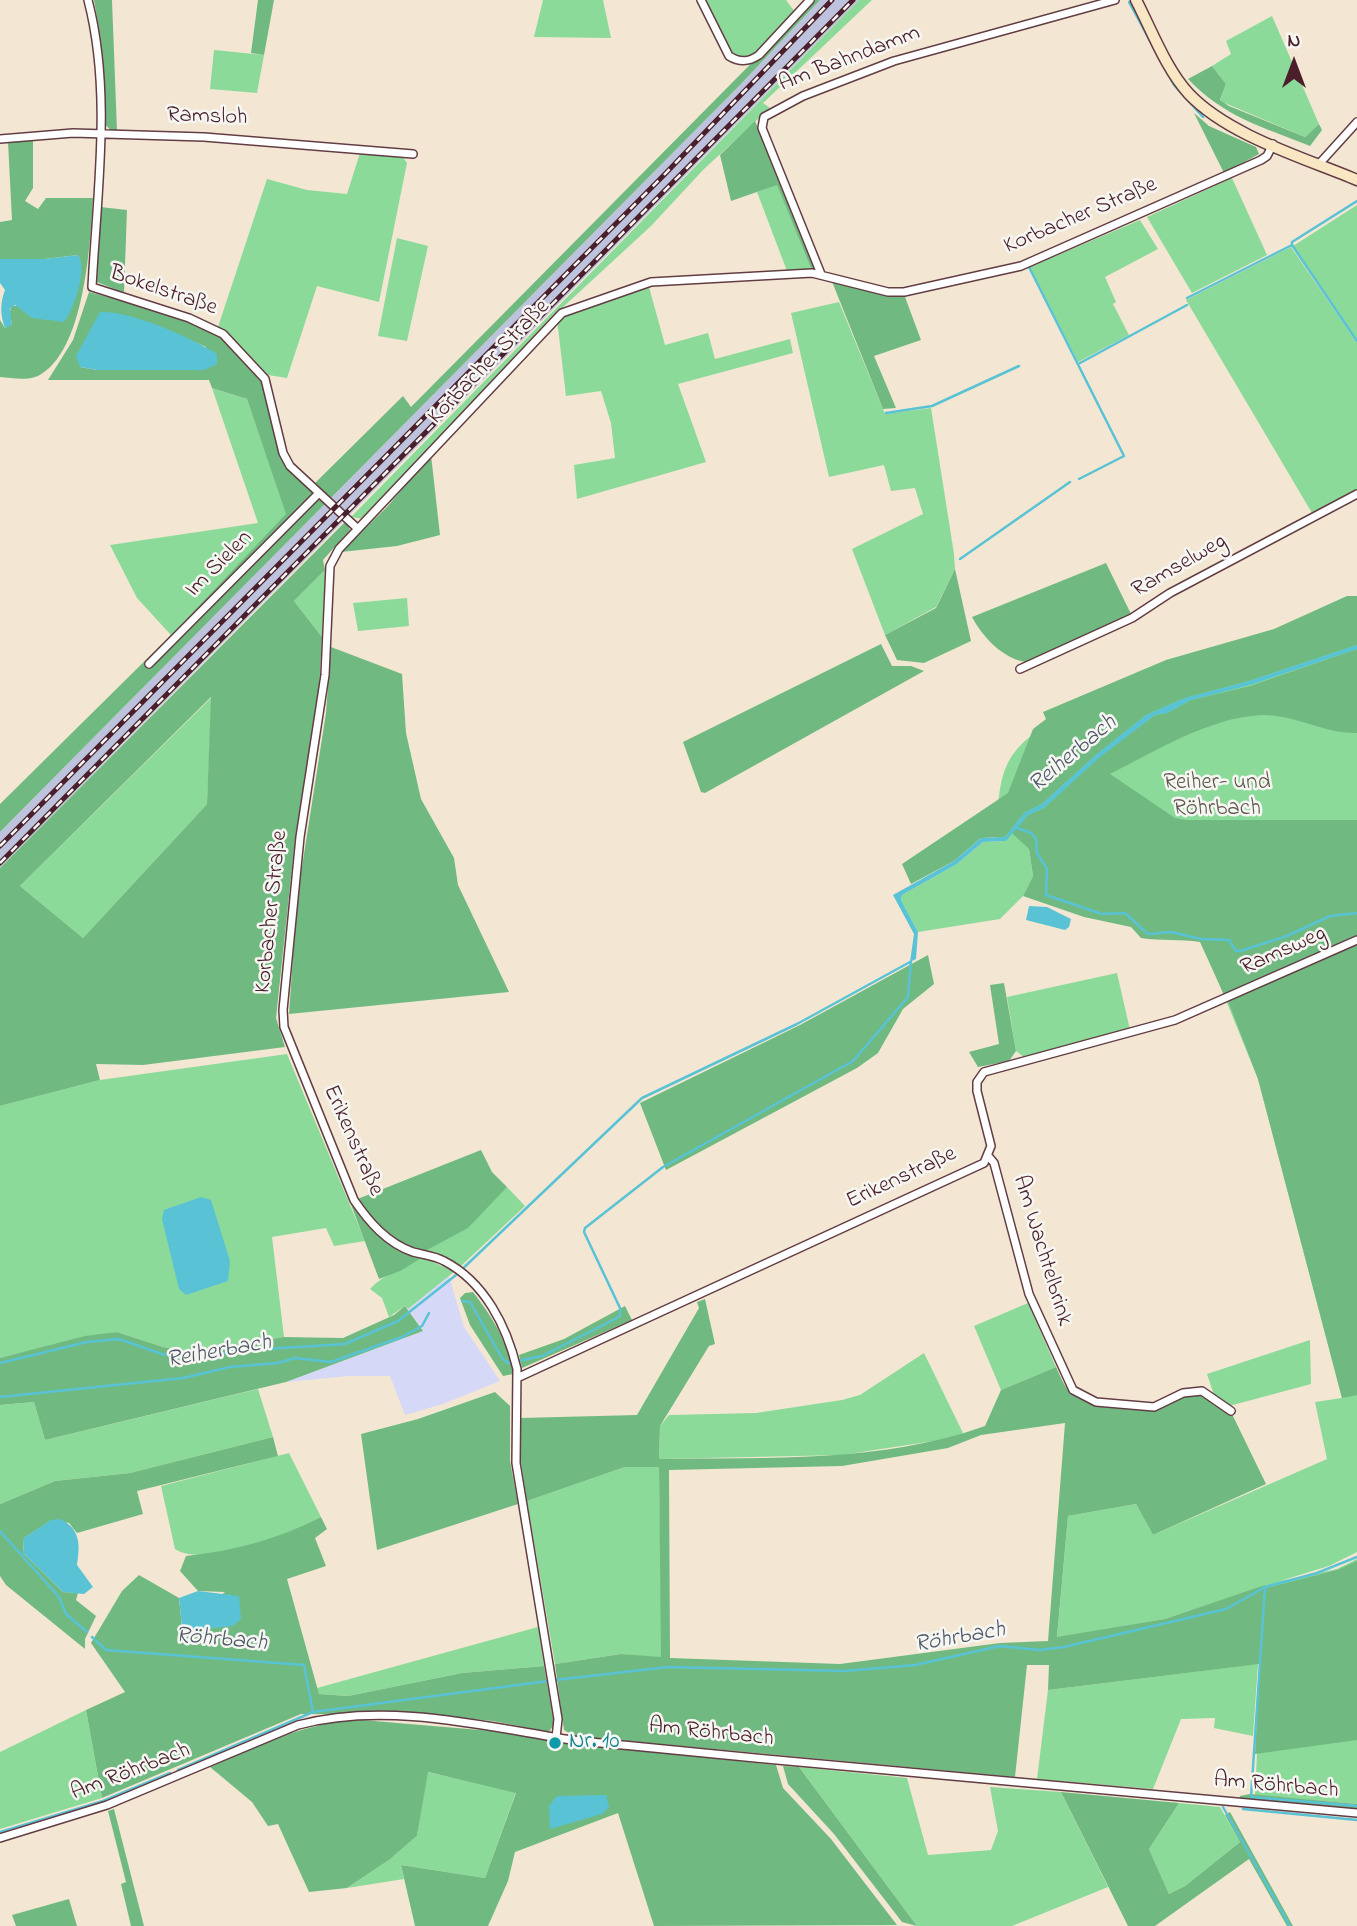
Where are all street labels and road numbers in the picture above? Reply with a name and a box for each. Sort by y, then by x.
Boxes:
street label: Am Bahndamm [776,20,924,100]
street label: Ramsloh [166,103,248,133]
street label: Korbacher Straße [1000,172,1162,262]
street label: Bokelstraße [105,261,221,323]
street label: Korbacher Straße [423,295,557,431]
street label: Im Sielen [181,526,259,604]
street label: Ramselweg [1128,529,1232,605]
street label: Korbacher Straße [251,829,295,995]
street label: Ramsweg [1237,921,1331,983]
street label: Erikenstraße [315,1081,389,1201]
street label: Erikenstraße [843,1142,961,1216]
street label: Am Wachtelbrink [1005,1172,1077,1330]
street label: Am Röhrbach [647,1714,775,1754]
street label: Am Röhrbach [67,1738,195,1808]
street label: Am Röhrbach [1212,1768,1340,1806]

